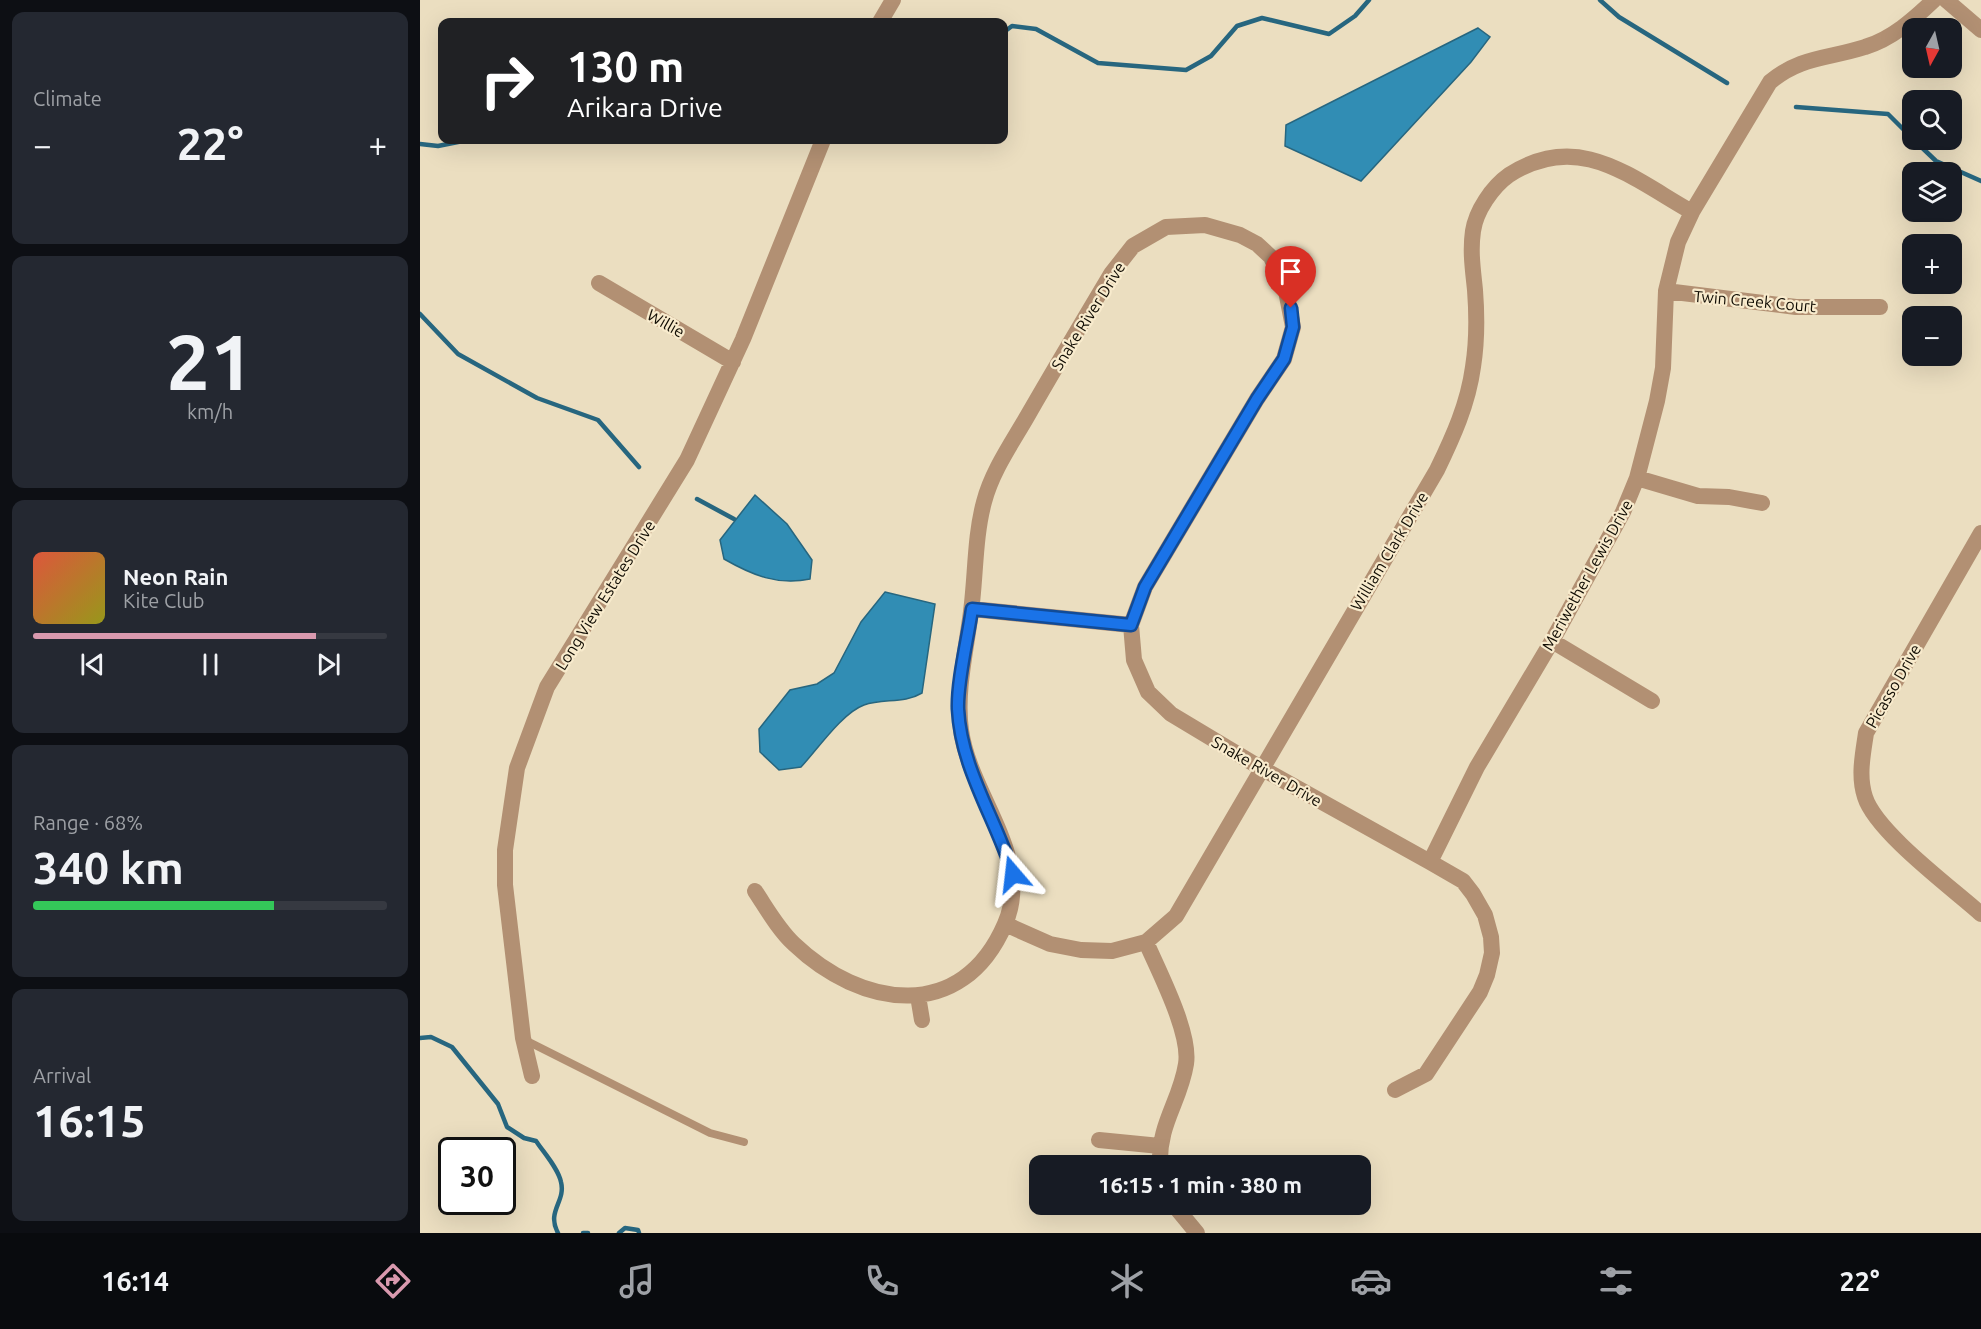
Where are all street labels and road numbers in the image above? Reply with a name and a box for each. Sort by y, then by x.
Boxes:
street label: Snake River Drive [1047,259,1129,373]
street label: Twin Creek Court [1693,287,1818,315]
street label: Willie [644,305,688,341]
street label: William Clark Drive [1347,489,1431,613]
street label: Meriwether Lewis Drive [1538,496,1636,654]
street label: Long View Estates Drive [552,517,658,673]
street label: Picasso Drive [1862,641,1924,731]
street label: Snake River Drive [1209,732,1325,810]

